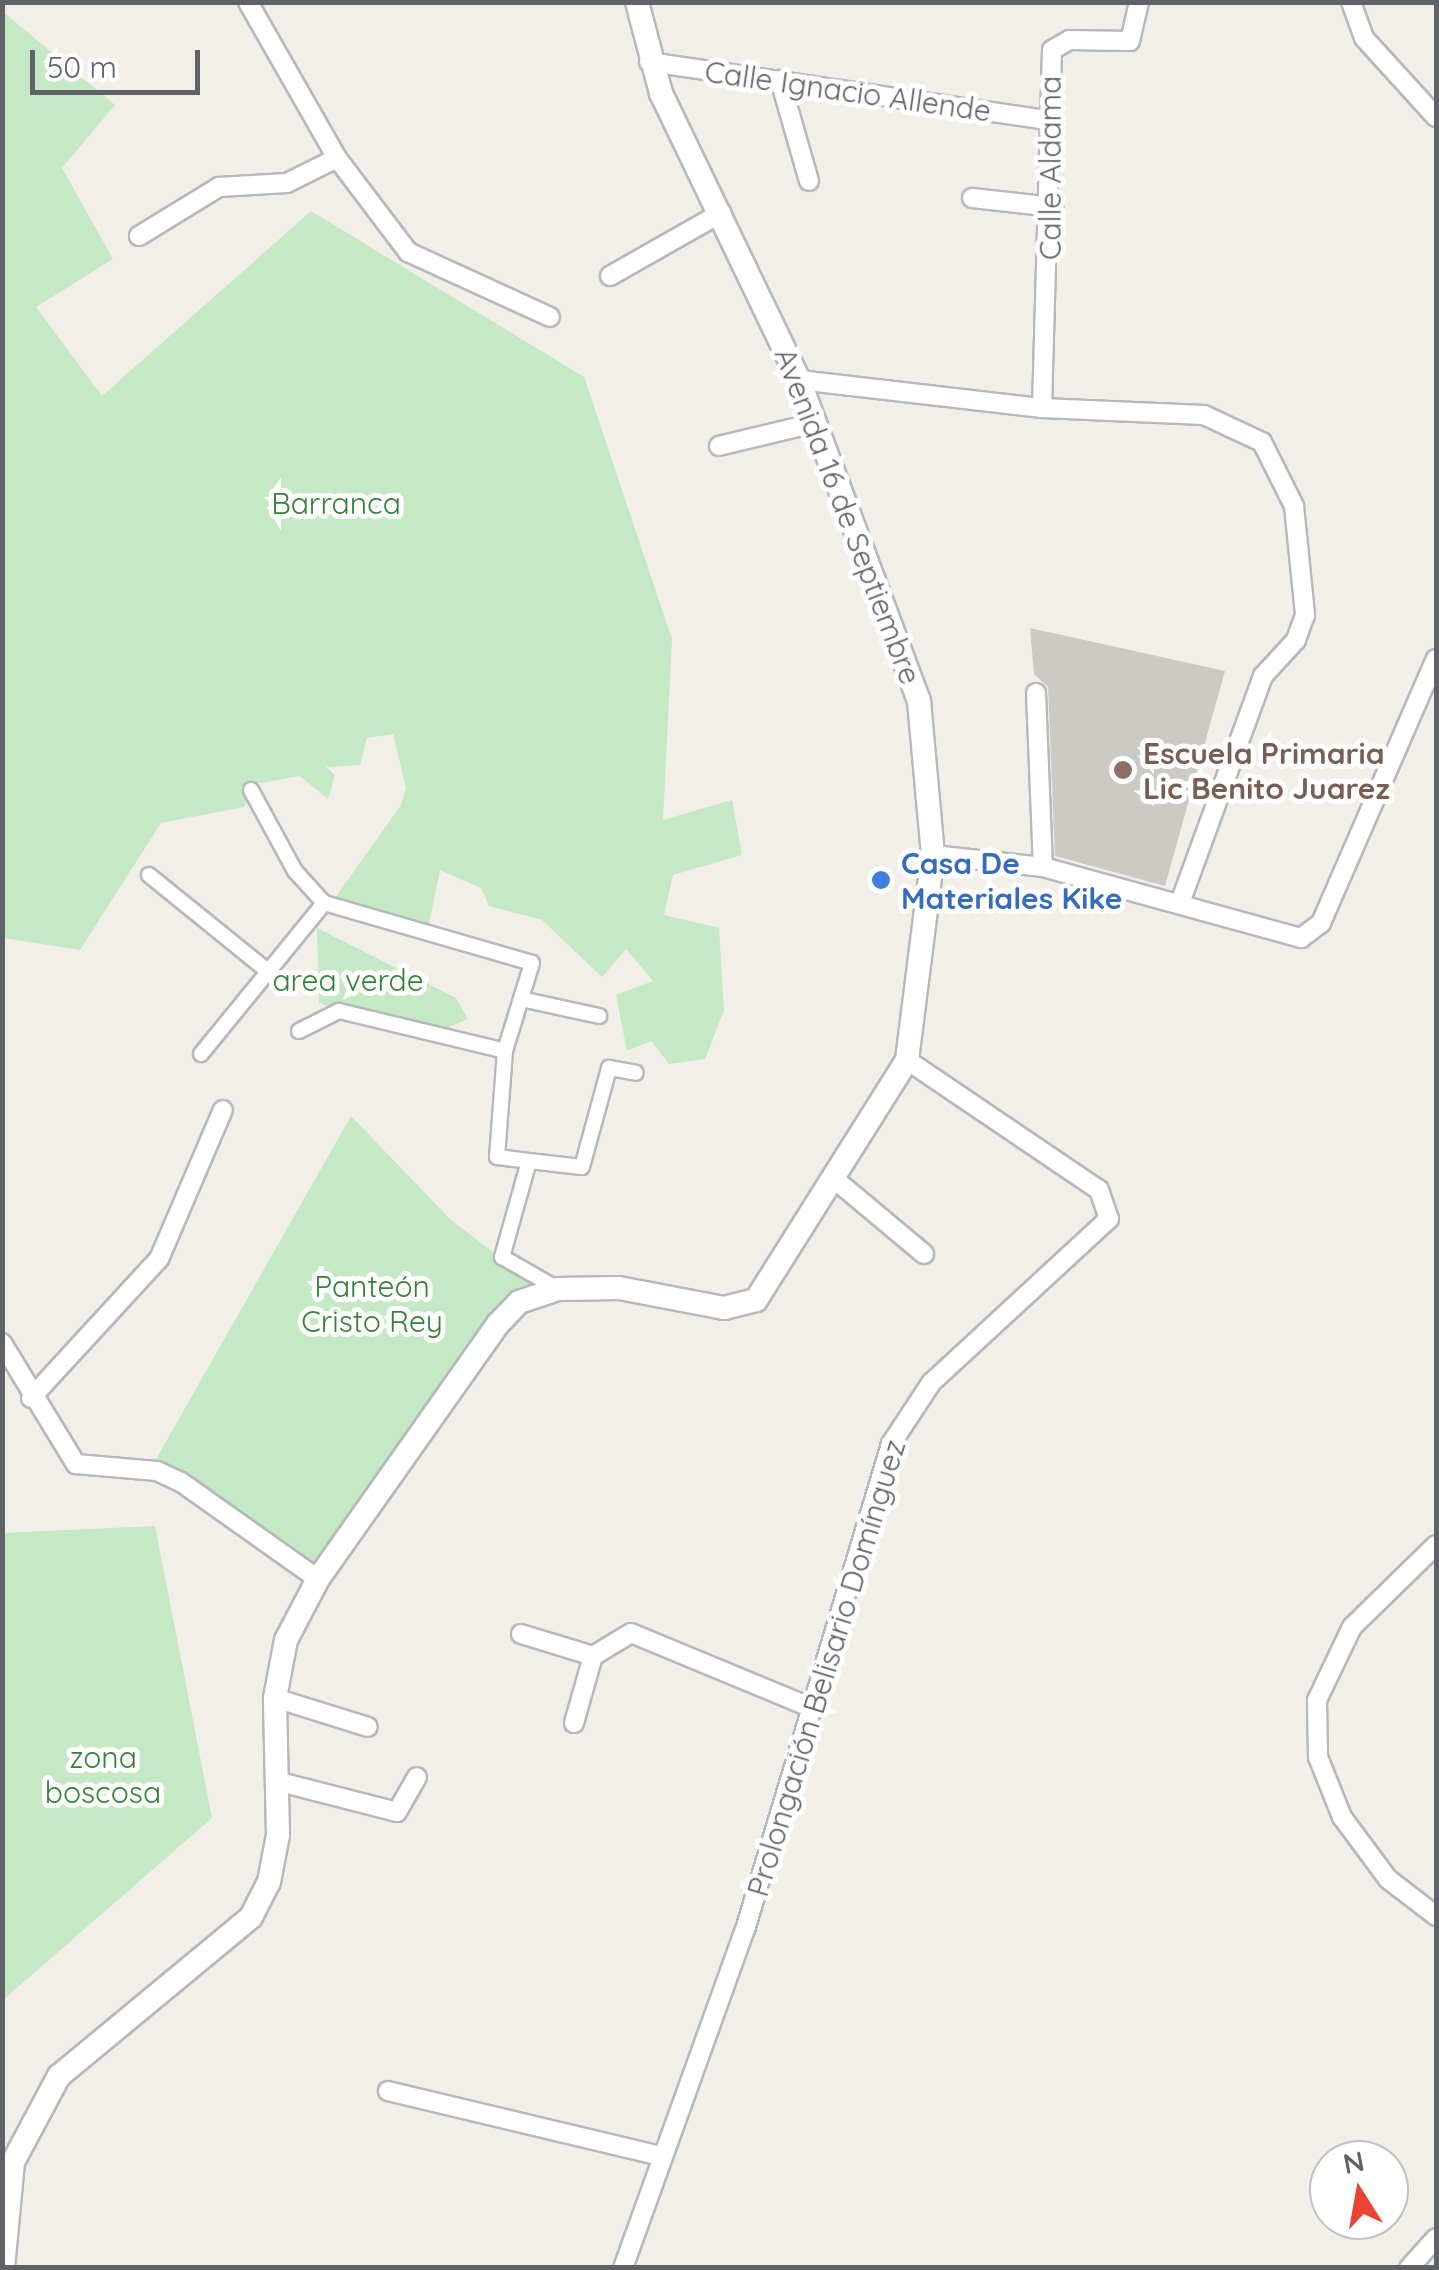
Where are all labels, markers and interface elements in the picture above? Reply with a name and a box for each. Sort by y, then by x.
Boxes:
scale bar [35,30,205,92]
text: 50 m [47,48,117,86]
street label: Calle Ignacio Allende [703,53,993,129]
street label: Calle Aldama [1032,76,1068,260]
street label: Avenida 16 de Septiembre [767,343,929,689]
park label: Barranca [271,485,401,521]
place label: Escuela Primaria Lic Benito Juarez [1143,735,1390,806]
marker: Escuela Primaria Lic Benito Juarez [1112,759,1134,781]
place label: Casa De Materiales Kike [901,845,1122,916]
marker: Casa De Materiales Kike [870,869,892,891]
park label: area verde [272,962,424,998]
park label: Panteón Cristo Rey [301,1268,443,1338]
street label: Prolongación Belisario Domínguez [739,1435,913,1901]
park label: zona boscosa [45,1739,161,1810]
north arrow [1309,2140,1409,2240]
text: N [1340,2143,1367,2181]

